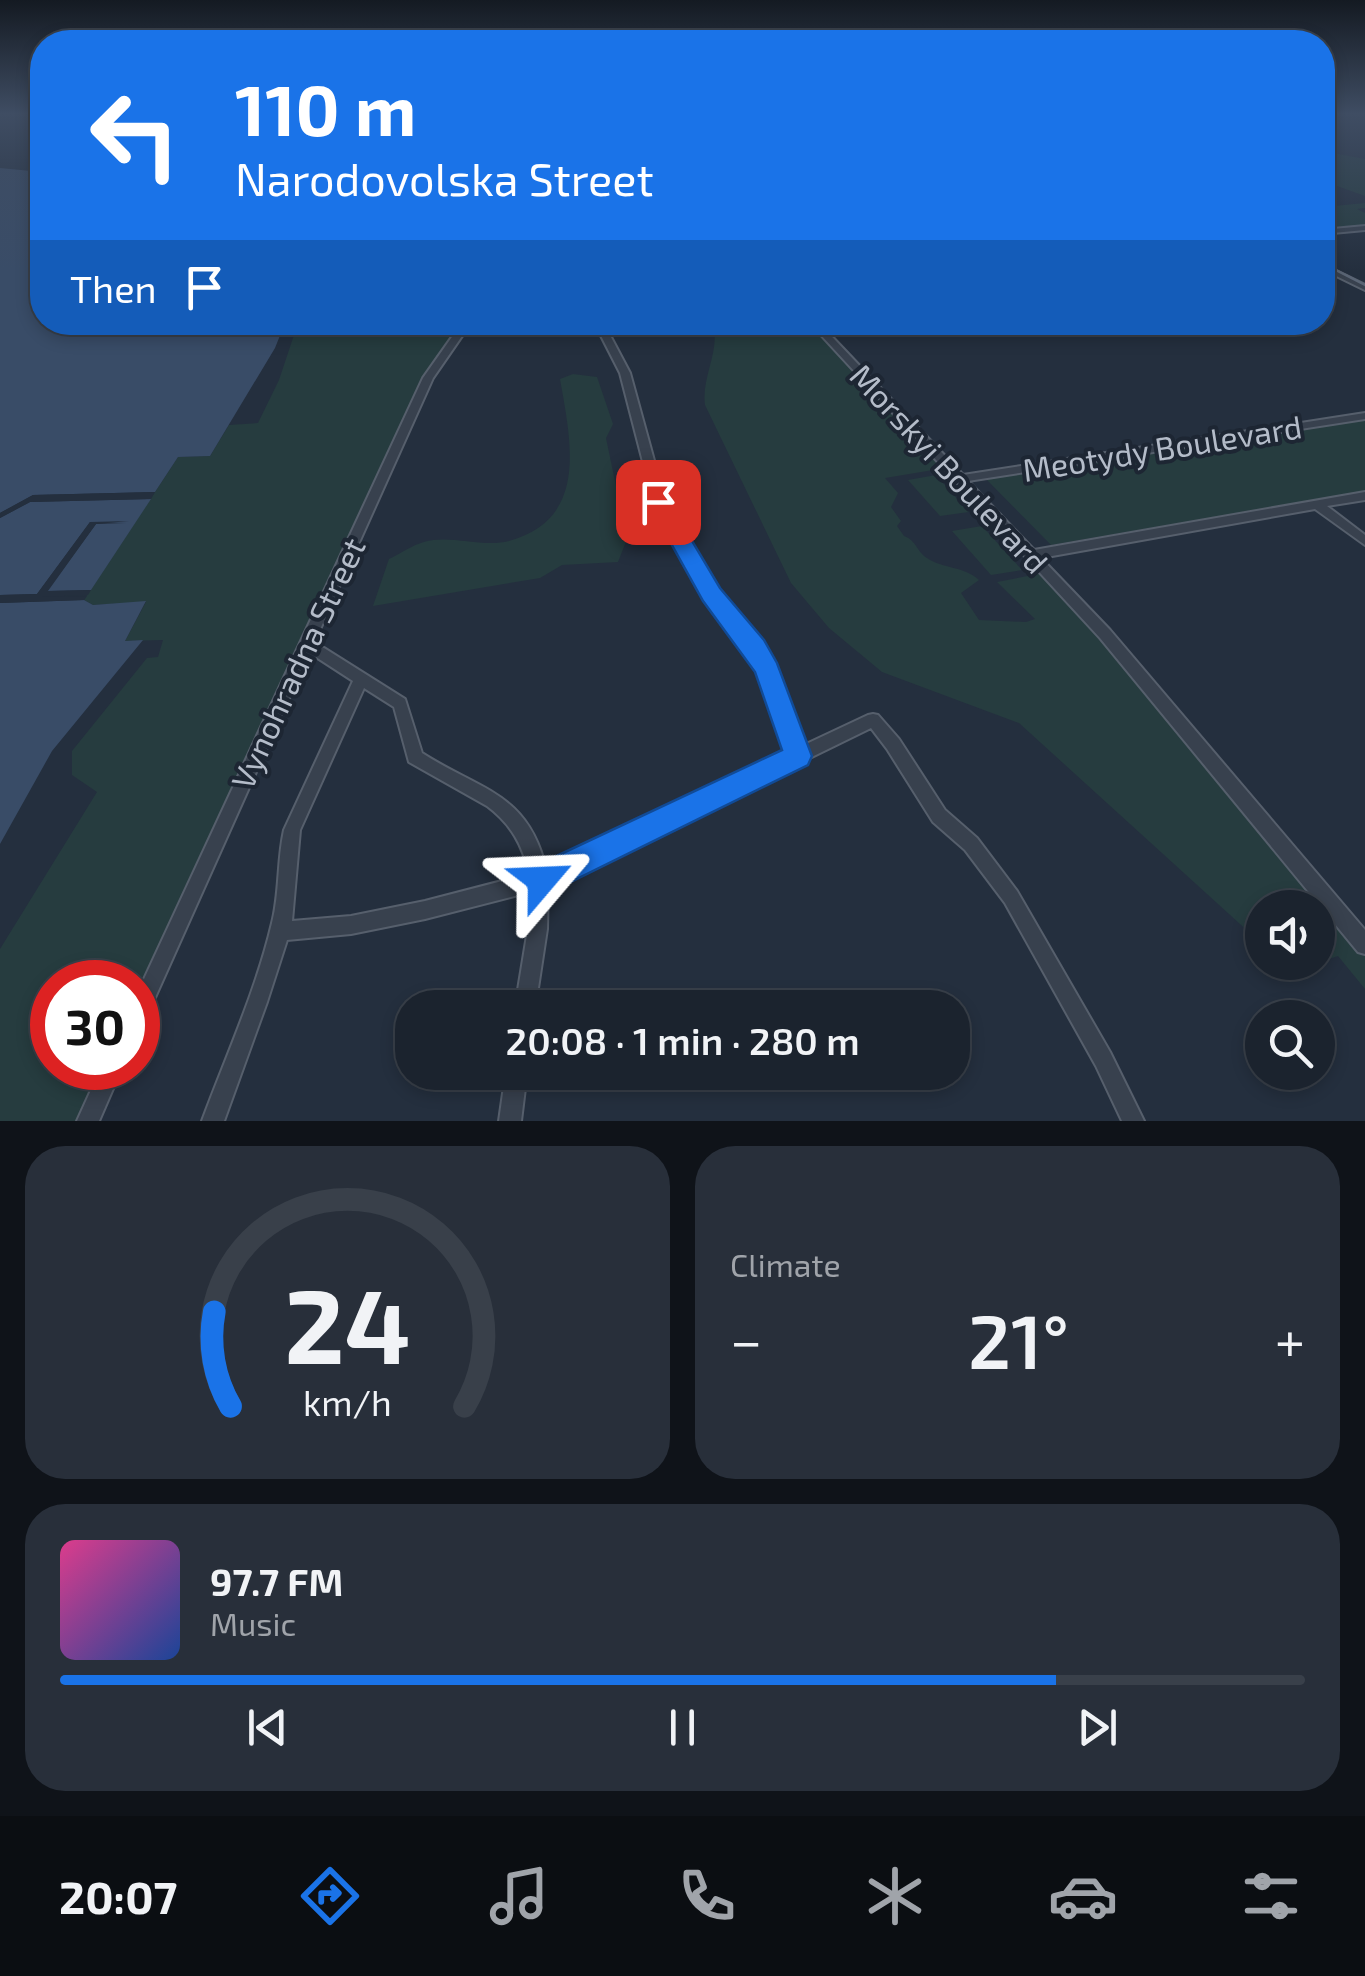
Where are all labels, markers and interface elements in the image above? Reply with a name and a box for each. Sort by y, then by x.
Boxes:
text: 110 m [235,66,416,150]
icon: left [70,70,200,200]
text: Narodovolska Street [235,151,654,205]
icon: arrive [177,260,232,315]
text: Then [70,265,157,311]
street label: Morskyi Boulevard [843,356,1057,580]
street label: Meotydy Boulevard [1020,406,1304,488]
pin [616,460,701,545]
icon: arrive [631,475,686,530]
street label: Vynohradna Street [222,531,372,795]
position arrow [490,828,594,932]
map controls [1245,890,1335,1090]
button: sound [1245,890,1335,980]
speed limit sign: 30 [30,960,160,1090]
button: search [1245,1000,1335,1090]
text: 20:08 · 1 min · 280 m [505,1017,860,1063]
text: Climate [730,1245,841,1283]
text: 24 [284,1260,411,1385]
text: 21° [968,1294,1069,1384]
text: − [730,1306,762,1372]
text: + [1275,1306,1305,1372]
text: km/h [303,1380,392,1423]
text: 97.7 FM [210,1558,343,1604]
text: Music [210,1604,296,1642]
icon: previous [240,1700,295,1755]
icon: pause [655,1700,710,1755]
icon: next [1070,1700,1125,1755]
icon: directions [295,1861,365,1931]
icon: music [484,1861,554,1931]
icon: phone [672,1861,742,1931]
icon: climate [860,1861,930,1931]
icon: car [1048,1861,1118,1931]
icon: filters [1236,1861,1306,1931]
text: 20:07 [59,1869,177,1923]

